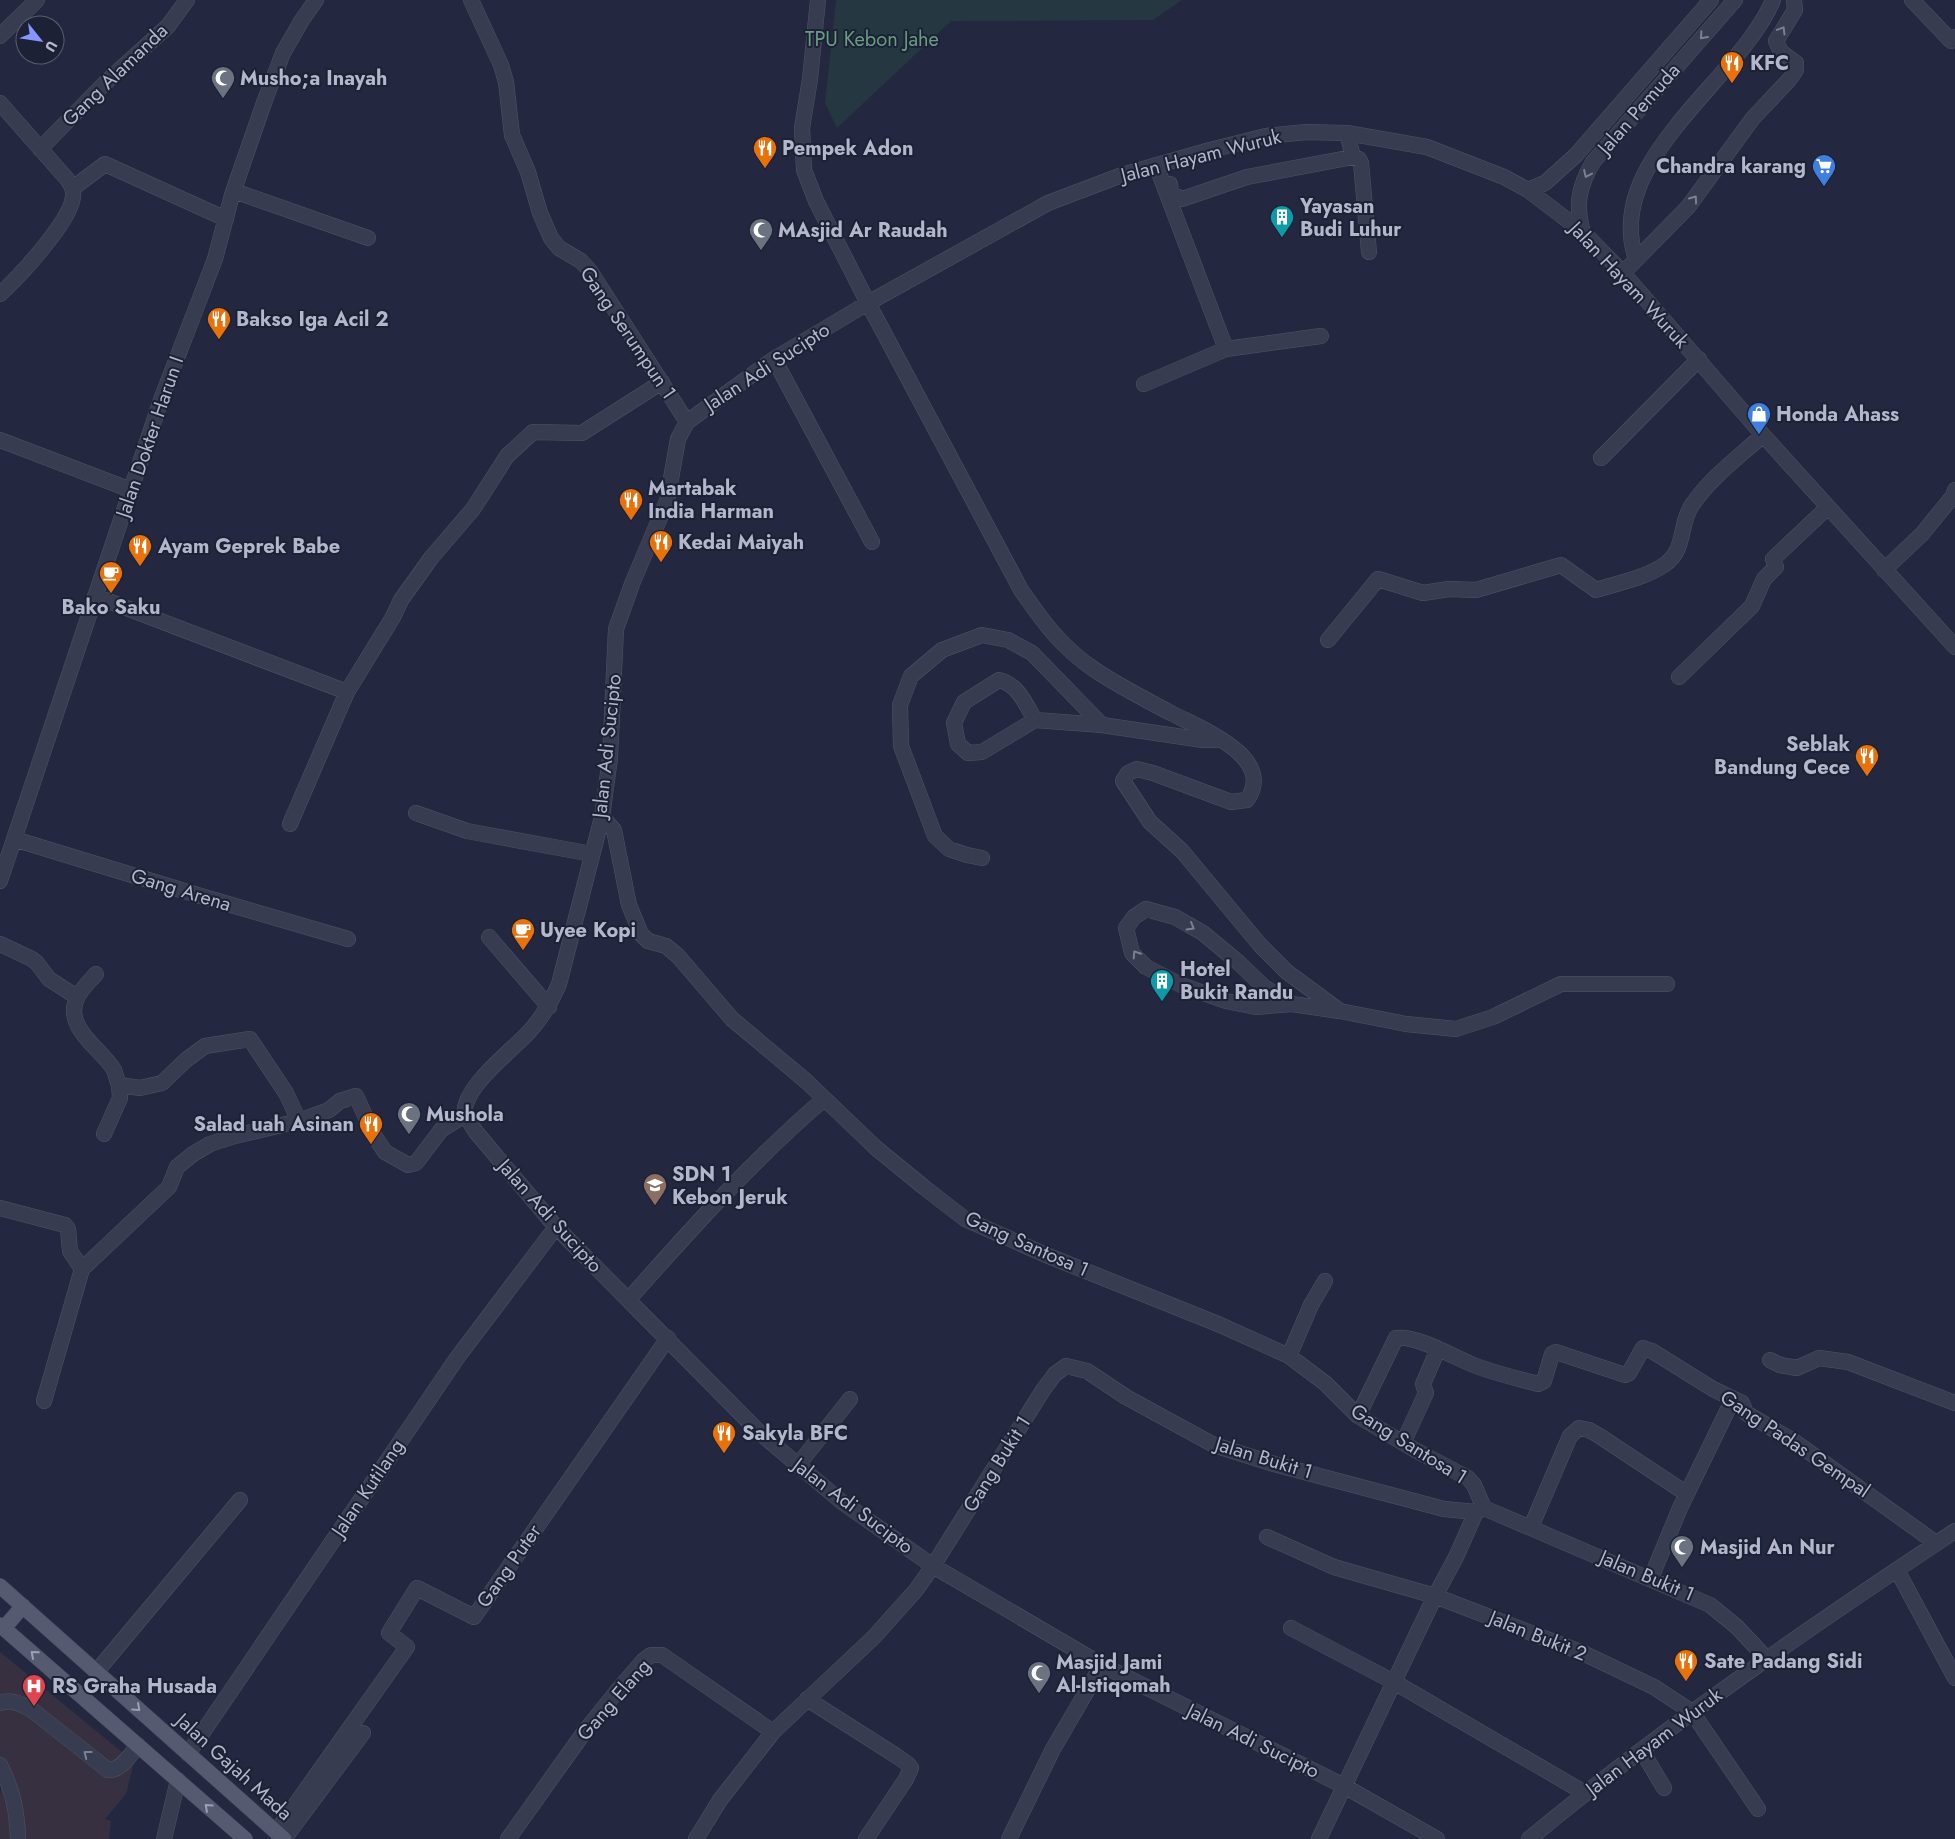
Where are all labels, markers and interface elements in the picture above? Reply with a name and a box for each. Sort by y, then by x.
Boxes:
north arrow [15,15,65,65]
street label: Gang Alamanda [56,17,174,133]
park label: TPU Kebon Jahe [805,25,939,54]
one-way arrow [1776,26,1786,35]
one-way arrow [1700,31,1709,40]
text: U [40,37,62,56]
place label: KFC [1750,49,1789,78]
restaurant icon: KFC [1719,50,1745,84]
street label: Jalan Pemuda [1589,57,1687,163]
place label: Musho;a Inayah [240,64,387,93]
mosque icon: Musho;a Inayah [210,65,236,99]
street label: Jalan Hayam Wuruk [1115,122,1284,191]
place label: Pempek Adon [782,134,913,163]
restaurant icon: Pempek Adon [752,135,778,169]
place label: Chandra karang [1656,152,1806,181]
supermarket icon: Chandra karang [1811,153,1837,187]
one-way arrow [1583,169,1593,178]
place label: Yayasan Budi Luhur [1299,192,1402,244]
one-way arrow [1688,196,1696,205]
building icon: Yayasan Budi Luhur [1269,204,1295,238]
street label: Jalan Hayam Wuruk [1560,213,1696,355]
place label: MAsjid Ar Raudah [778,216,948,245]
mosque icon: MAsjid Ar Raudah [748,217,774,251]
street label: Gang Serumpun 1 [573,261,683,405]
place label: Bakso Iga Acil 2 [236,305,389,334]
restaurant icon: Bakso Iga Acil 2 [206,306,232,340]
street label: Jalan Adi Sucipto [696,316,835,420]
street label: Jalan Dokter Harun I [108,352,191,525]
place label: Honda Ahass [1776,400,1899,429]
shop icon: Honda Ahass [1746,401,1772,435]
place label: Martabak India Harman [648,474,774,526]
restaurant icon: Martabak India Harman [618,487,644,521]
place label: Kedai Maiyah [678,528,804,557]
restaurant icon: Kedai Maiyah [648,529,674,563]
place label: Ayam Geprek Babe [157,532,340,561]
restaurant icon: Ayam Geprek Babe [127,533,153,567]
cafe icon: Bako Saku [98,560,124,594]
place label: Bako Saku [61,593,161,622]
street label: Jalan Adi Sucipto [585,673,629,822]
place label: Seblak Bandung Cece [1714,730,1850,782]
restaurant icon: Seblak Bandung Cece [1854,743,1880,777]
street label: Gang Arena [127,861,235,919]
place label: Uyee Kopi [540,916,636,945]
cafe icon: Uyee Kopi [510,917,536,951]
one-way arrow [1186,920,1195,930]
one-way arrow [1132,950,1142,959]
place label: Hotel Bukit Randu [1180,955,1293,1007]
building icon: Hotel Bukit Randu [1149,968,1175,1002]
place label: Mushola [426,1100,504,1129]
mosque icon: Mushola [396,1101,422,1135]
place label: Salad uah Asinan [193,1110,354,1139]
restaurant icon: Salad uah Asinan [358,1111,384,1145]
street label: Jalan Adi Sucipto [489,1150,609,1279]
place label: SDN 1 Kebon Jeruk [672,1160,788,1212]
school or university icon: SDN 1 Kebon Jeruk [642,1172,668,1206]
street label: Gang Santosa 1 [961,1204,1093,1284]
street label: Gang Padas Gempal [1714,1383,1876,1505]
street label: Gang Santosa 1 [1345,1397,1473,1491]
street label: Gang Bukit 1 [956,1410,1038,1518]
place label: Sakyla BFC [742,1419,848,1448]
restaurant icon: Sakyla BFC [711,1420,737,1454]
street label: Jalan Bukit 1 [1209,1429,1316,1487]
street label: Jalan Kutilang [323,1433,411,1545]
street label: Jalan Adi Sucipto [784,1449,919,1561]
street label: Gang Puter [470,1518,548,1614]
place label: Masjid An Nur [1700,1533,1836,1562]
mosque icon: Masjid An Nur [1669,1534,1695,1568]
street label: Jalan Bukit 1 [1592,1542,1699,1609]
street label: Jalan Bukit 2 [1482,1602,1591,1669]
place label: Sate Padang Sidi [1704,1647,1862,1676]
place label: Masjid Jami Al-Istiqomah [1055,1648,1171,1700]
restaurant icon: Sate Padang Sidi [1673,1648,1699,1682]
one-way arrow [30,1650,39,1659]
street label: Gang Elang [570,1653,658,1747]
mosque icon: Masjid Jami Al-Istiqomah [1026,1660,1052,1694]
place label: RS Graha Husada [52,1672,217,1701]
hospital icon: RS Graha Husada [21,1673,47,1707]
street label: Jalan Hayam Wuruk [1577,1681,1728,1805]
street label: Jalan Adi Sucipto [1179,1695,1324,1786]
one-way arrow [132,1702,141,1711]
street label: Jalan Gajah Mada [167,1705,299,1827]
one-way arrow [84,1751,93,1759]
one-way arrow [205,1804,214,1813]

